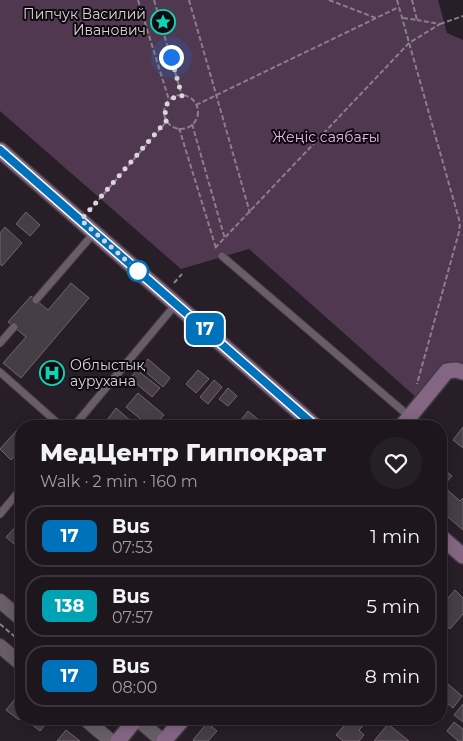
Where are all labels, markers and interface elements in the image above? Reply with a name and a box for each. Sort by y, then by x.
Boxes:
place label: Пипчук Василий Иванович [23,5,146,39]
place icon: Пипчук Василий Иванович [150,9,176,35]
your location [159,45,184,70]
park label: Жеңіс саябағы [272,128,380,146]
unlabelled marker [127,260,149,282]
line badge: 17 [182,313,228,345]
text: 17 [196,318,214,340]
place label: Облыстық аурухана [70,356,145,390]
hospital icon: Облыстық аурухана [39,360,65,386]
button: heart [370,437,422,489]
text: МедЦентр Гиппократ [40,438,326,467]
text: Walk · 2 min · 160 m [40,472,198,491]
text: Bus [112,515,150,538]
text: 17 [60,525,79,547]
text: 1 min [370,525,420,548]
text: 07:53 [112,538,153,557]
text: Bus [112,585,150,608]
text: 138 [55,595,84,617]
text: 5 min [366,595,420,618]
text: 07:57 [112,608,153,627]
text: Bus [112,655,150,678]
text: 17 [60,665,79,687]
text: 8 min [365,665,420,688]
text: 08:00 [112,678,157,697]

